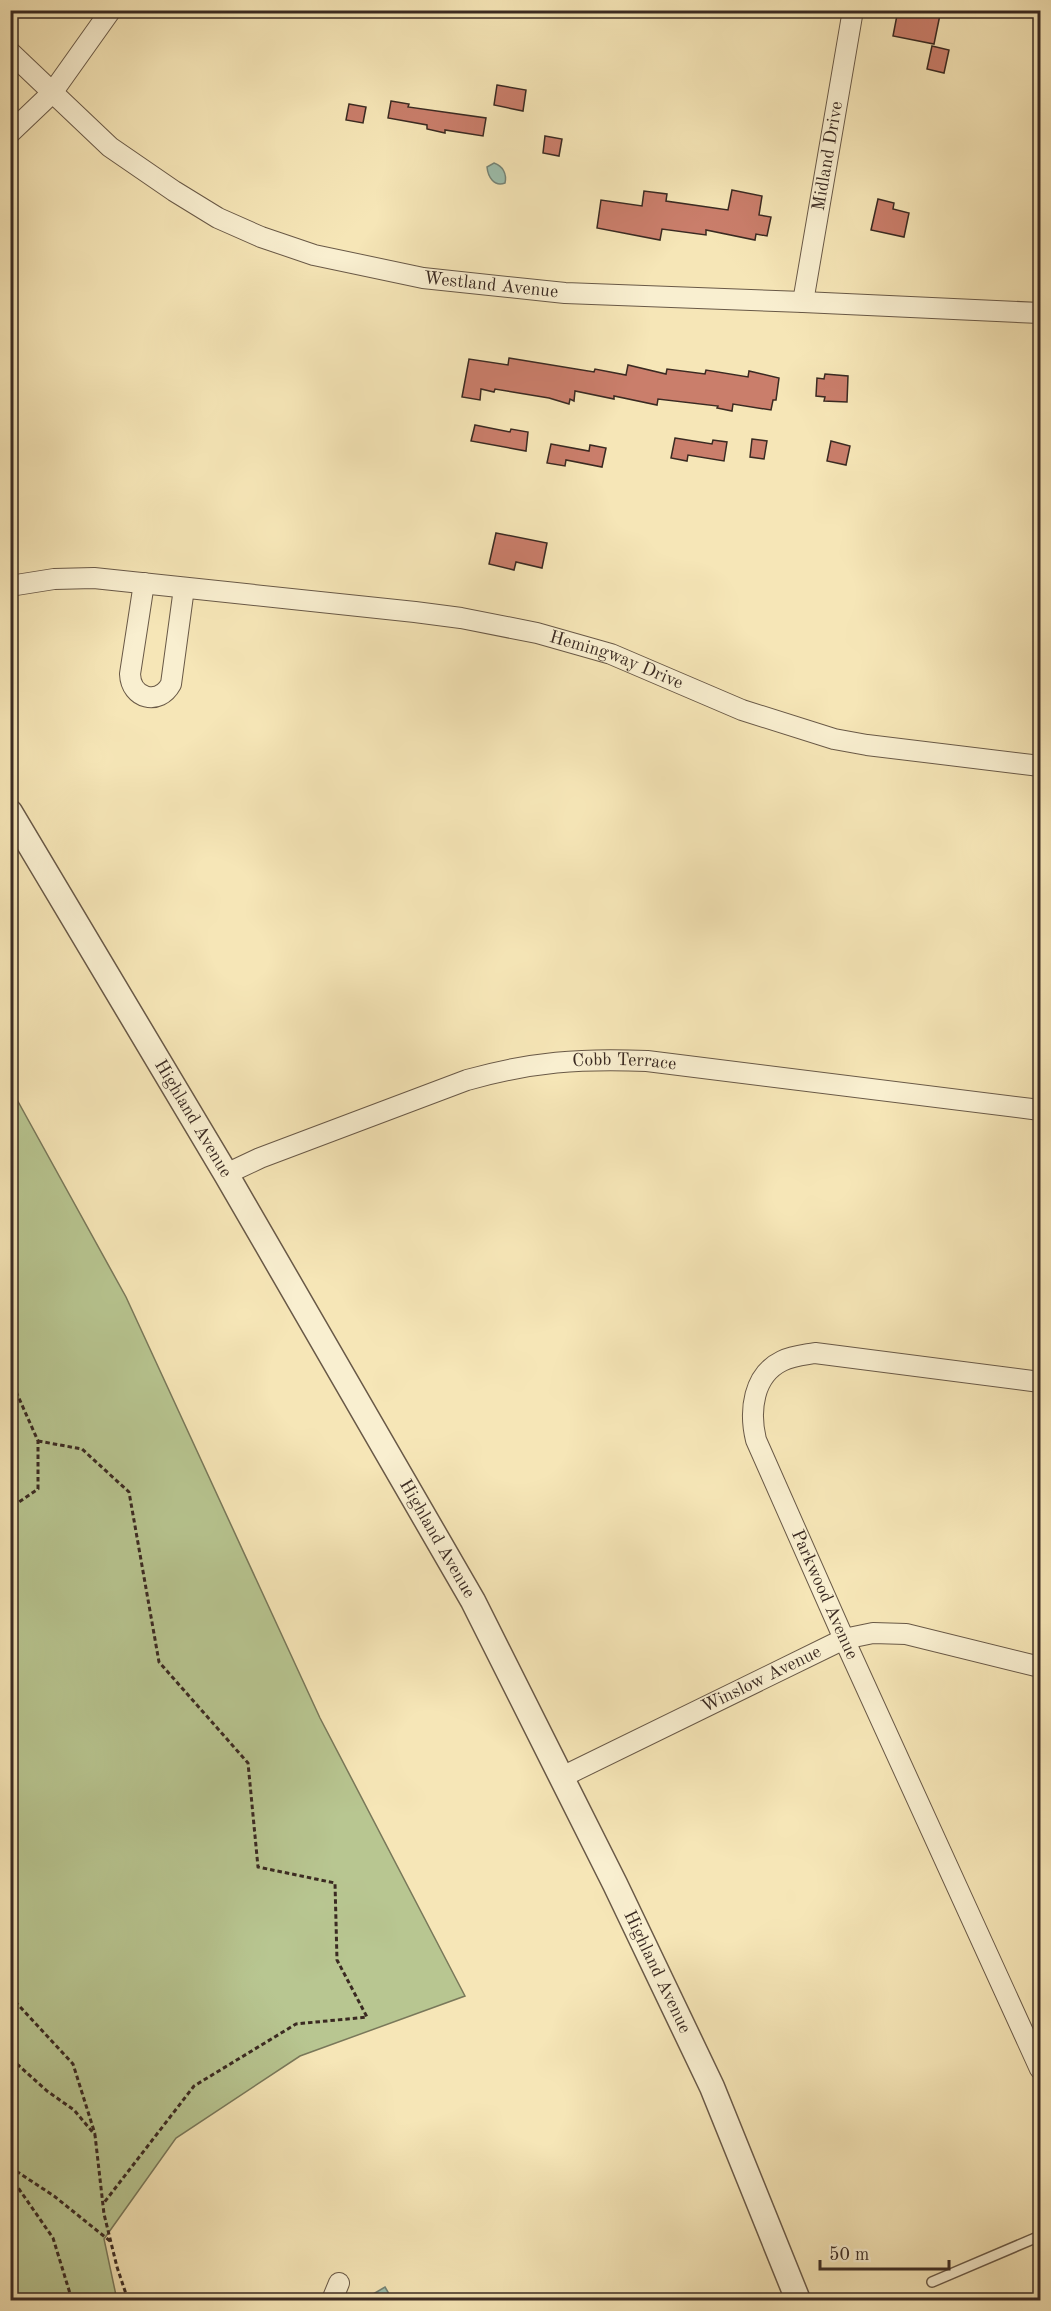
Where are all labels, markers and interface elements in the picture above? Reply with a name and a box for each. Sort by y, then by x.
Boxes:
street label: Midland Drive [810,100,846,212]
street label: Westland Avenue [423,269,559,301]
street label: Hemingway Drive [547,628,686,693]
street label: Cobb Terrace [572,1051,677,1074]
street label: Highland Avenue [151,1057,235,1181]
street label: Highland Avenue [396,1476,478,1601]
street label: Parkwood Avenue [788,1527,861,1662]
street label: Winslow Avenue [699,1643,824,1716]
street label: Highland Avenue [620,1908,694,2036]
scale bar [820,2233,949,2271]
text: 50 m [829,2246,869,2264]

